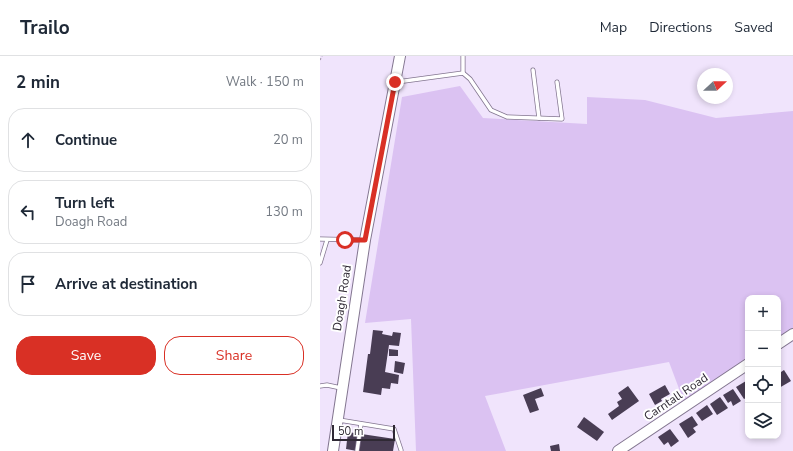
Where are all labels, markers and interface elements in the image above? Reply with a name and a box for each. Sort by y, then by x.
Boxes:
text: Trailo [20,15,70,41]
text: Map [600,18,627,37]
text: Directions [649,18,712,37]
text: Saved [734,18,773,37]
north arrow [697,68,733,104]
text: 2 min [16,71,60,94]
text: Walk · 150 m [226,73,304,91]
route end [386,73,404,91]
icon: ahead [17,129,39,151]
text: Continue [55,130,117,150]
text: 20 m [273,131,303,149]
text: Turn left [55,193,114,213]
icon: left [17,201,39,223]
text: 130 m [265,203,303,221]
text: Doagh Road [55,213,127,231]
route start [336,231,354,249]
street label: Doagh Road [329,264,355,332]
icon: arrive [17,273,39,295]
text: Arrive at destination [55,274,198,294]
map controls [745,295,781,439]
button: + [745,295,781,331]
button: − [745,331,781,367]
button: Save [16,336,156,375]
button: Share [164,336,304,375]
button: locate [745,367,781,403]
street label: Carntall Road [641,370,711,424]
button: layers [745,403,781,439]
scale bar [332,423,395,442]
text: 50 m [338,424,363,439]

